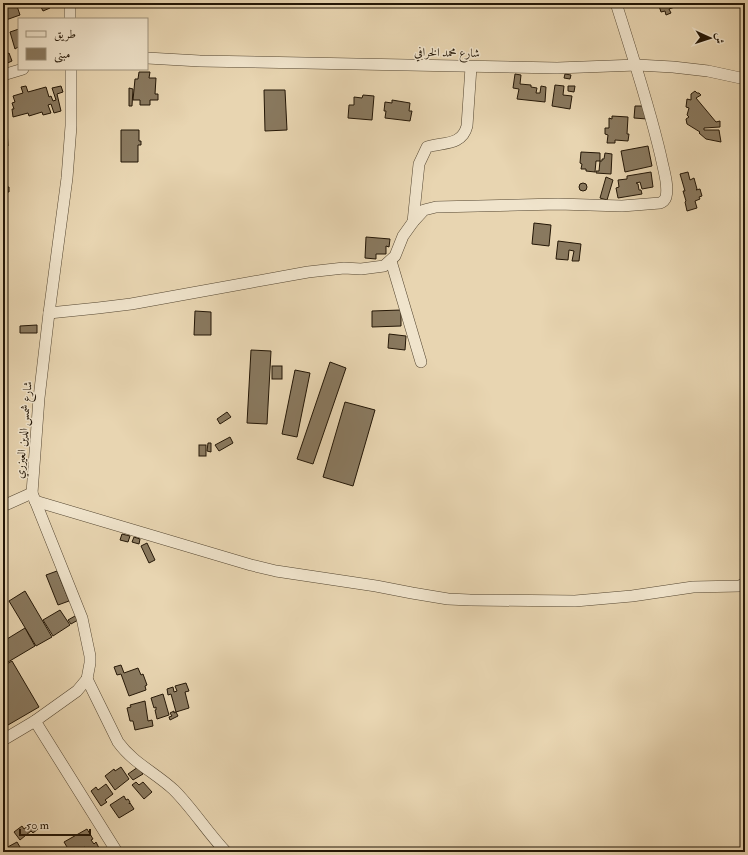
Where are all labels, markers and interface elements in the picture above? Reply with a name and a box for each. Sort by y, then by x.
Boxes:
legend [18,18,148,70]
north arrow [690,18,730,58]
text: طريق [54,27,76,42]
text: ش [713,33,726,44]
street label: شارع محمد الخرافي [414,45,480,64]
text: مبنى [54,47,70,63]
street label: شارع شمس الدين العيزري [12,380,39,480]
scale bar [20,811,90,837]
text: 50 m [26,818,50,833]

